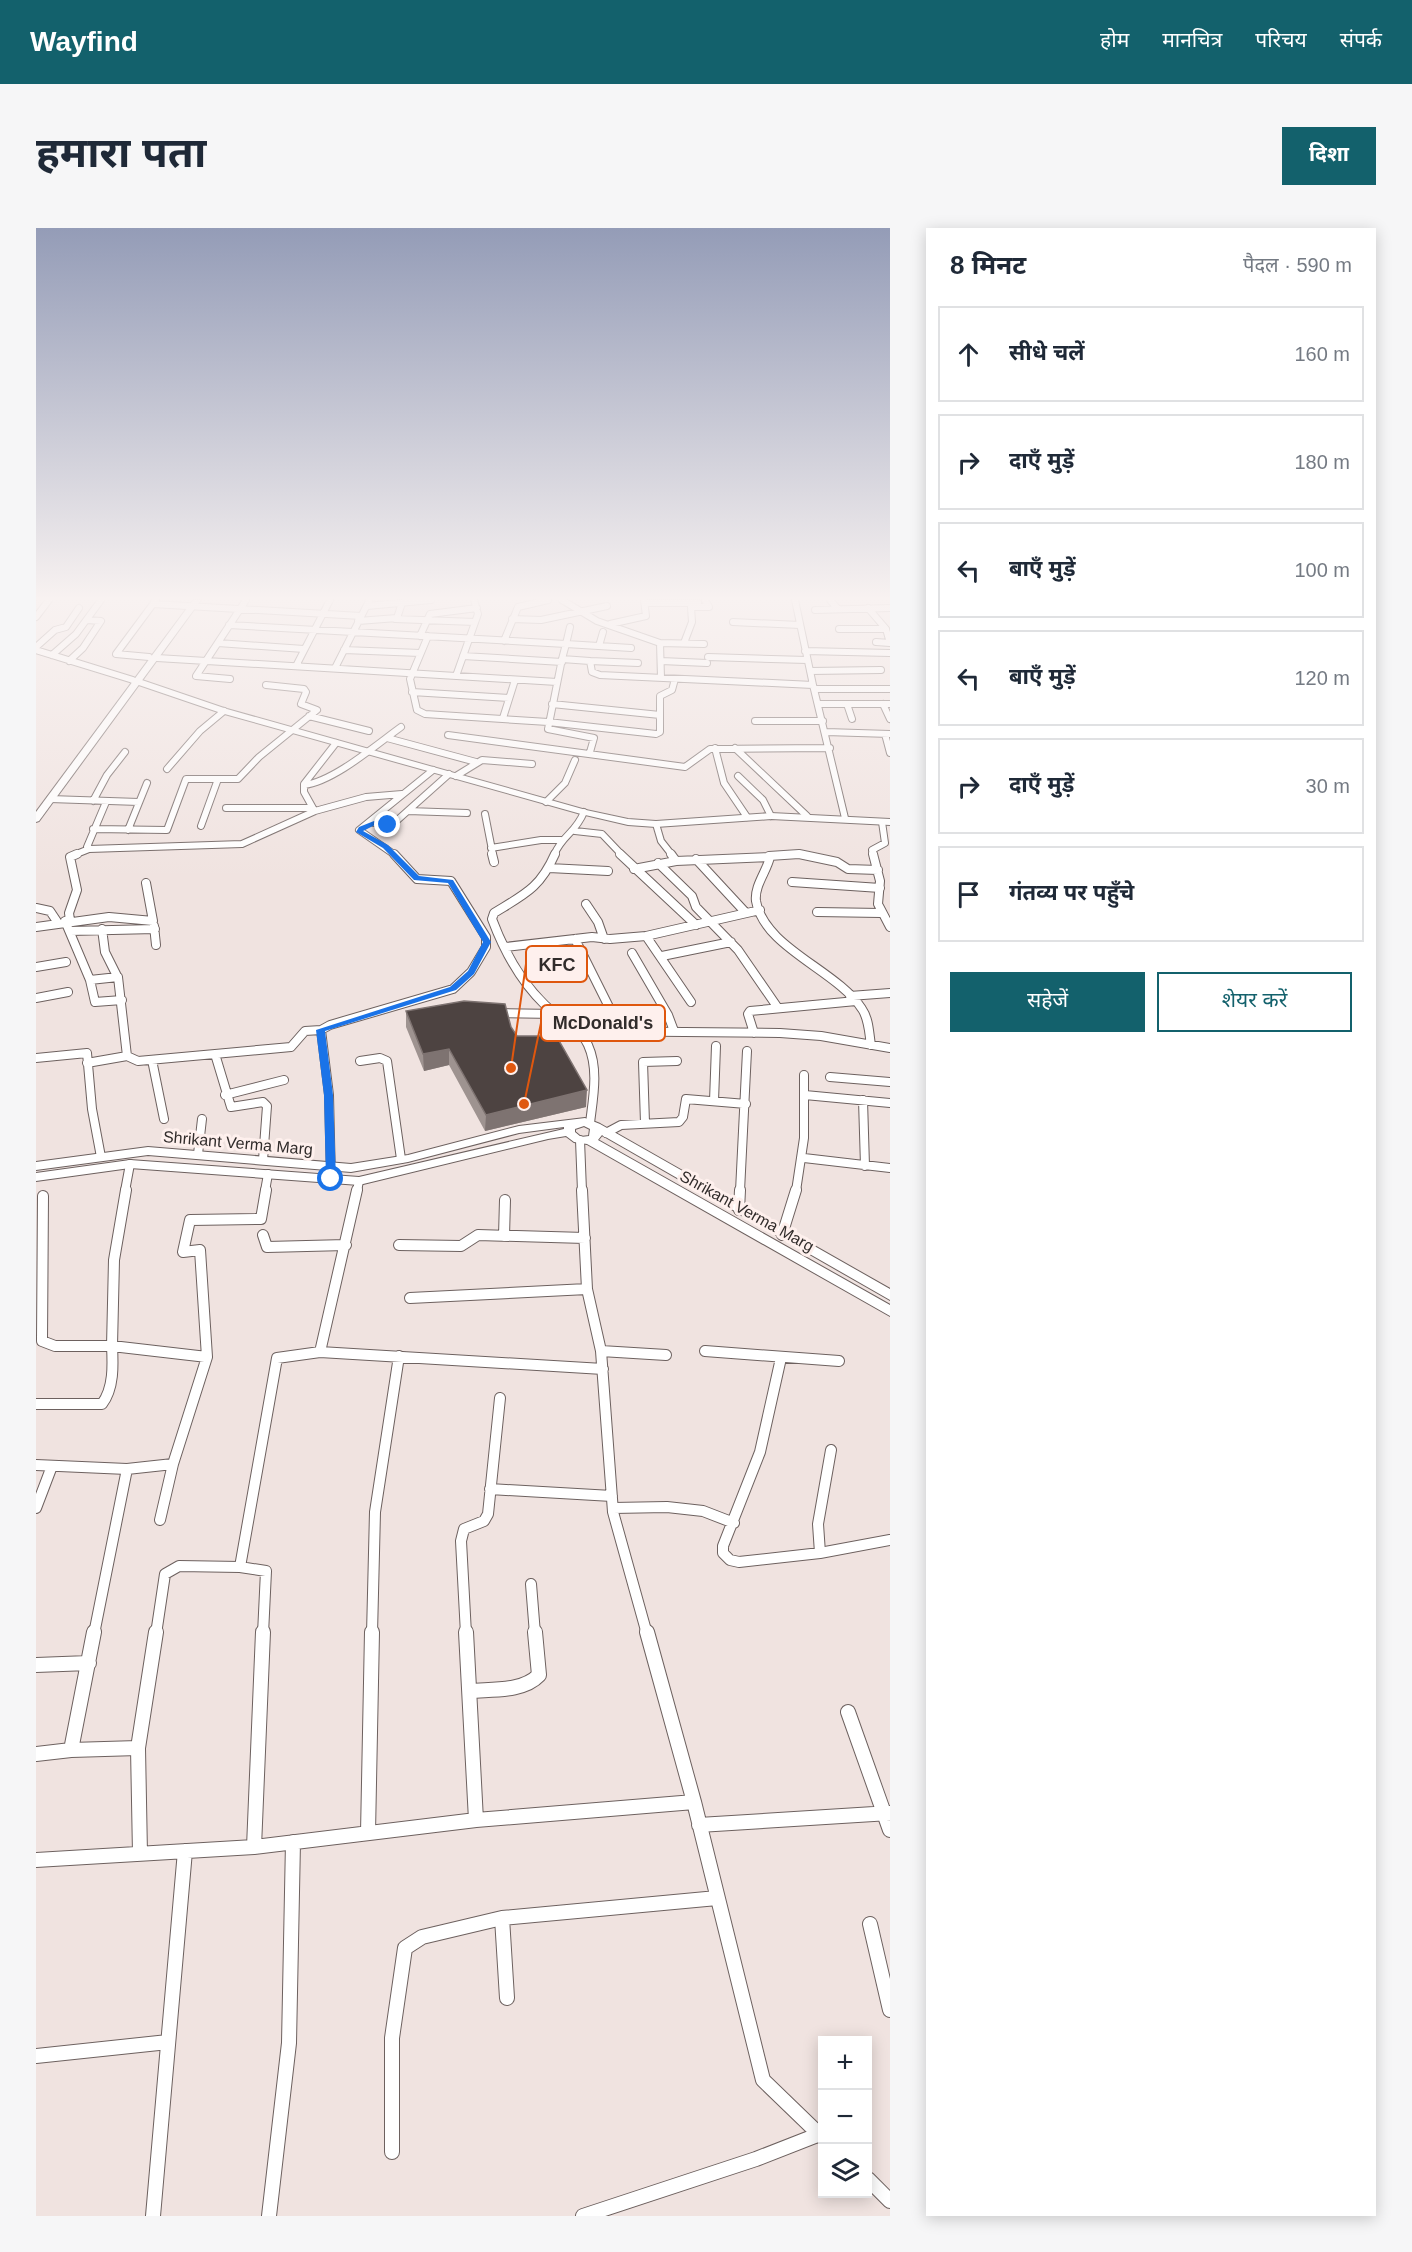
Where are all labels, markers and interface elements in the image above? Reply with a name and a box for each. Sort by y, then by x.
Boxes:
text: Wayfind [30,26,138,57]
text: होम [1100,28,1129,51]
text: मानचित्र [1162,28,1222,51]
text: परिचय [1255,28,1307,51]
text: संपर्क [1340,28,1382,51]
button: दिशा [1282,127,1376,185]
text: हमारा पता [36,129,206,176]
text: 8 मिनट [950,250,1026,280]
text: पैदल · 590 m [1243,254,1352,276]
icon: ahead [952,338,985,371]
text: सीधे चलें [1009,340,1084,365]
text: 160 m [1294,343,1350,365]
icon: right [952,446,985,479]
text: दाएँ मुड़ें [1009,448,1074,473]
text: 180 m [1294,451,1350,473]
icon: left [952,554,985,587]
text: बाएँ मुड़ें [1009,556,1075,581]
text: 100 m [1294,559,1350,581]
icon: left [952,662,985,695]
text: बाएँ मुड़ें [1009,664,1075,689]
text: 120 m [1294,667,1350,689]
icon: right [952,770,985,803]
text: दाएँ मुड़ें [1009,772,1074,797]
text: 30 m [1306,775,1350,797]
route end [374,811,400,837]
icon: arrive [952,878,985,911]
text: गंतव्य पर पहुँचे [1009,880,1134,905]
callout: KFC [526,946,587,982]
text: KFC [539,955,576,975]
button: सहेजें [950,972,1145,1032]
button: शेयर करें [1157,972,1352,1032]
callout: McDonald's [541,1005,665,1041]
text: McDonald's [553,1013,653,1033]
street label: Shrikant Verma Marg [162,1128,314,1158]
route start [317,1165,343,1191]
street label: Shrikant Verma Marg [677,1167,817,1255]
map controls [818,2036,872,2198]
button: + [818,2036,872,2090]
button: − [818,2090,872,2144]
button: layers [818,2144,872,2198]

